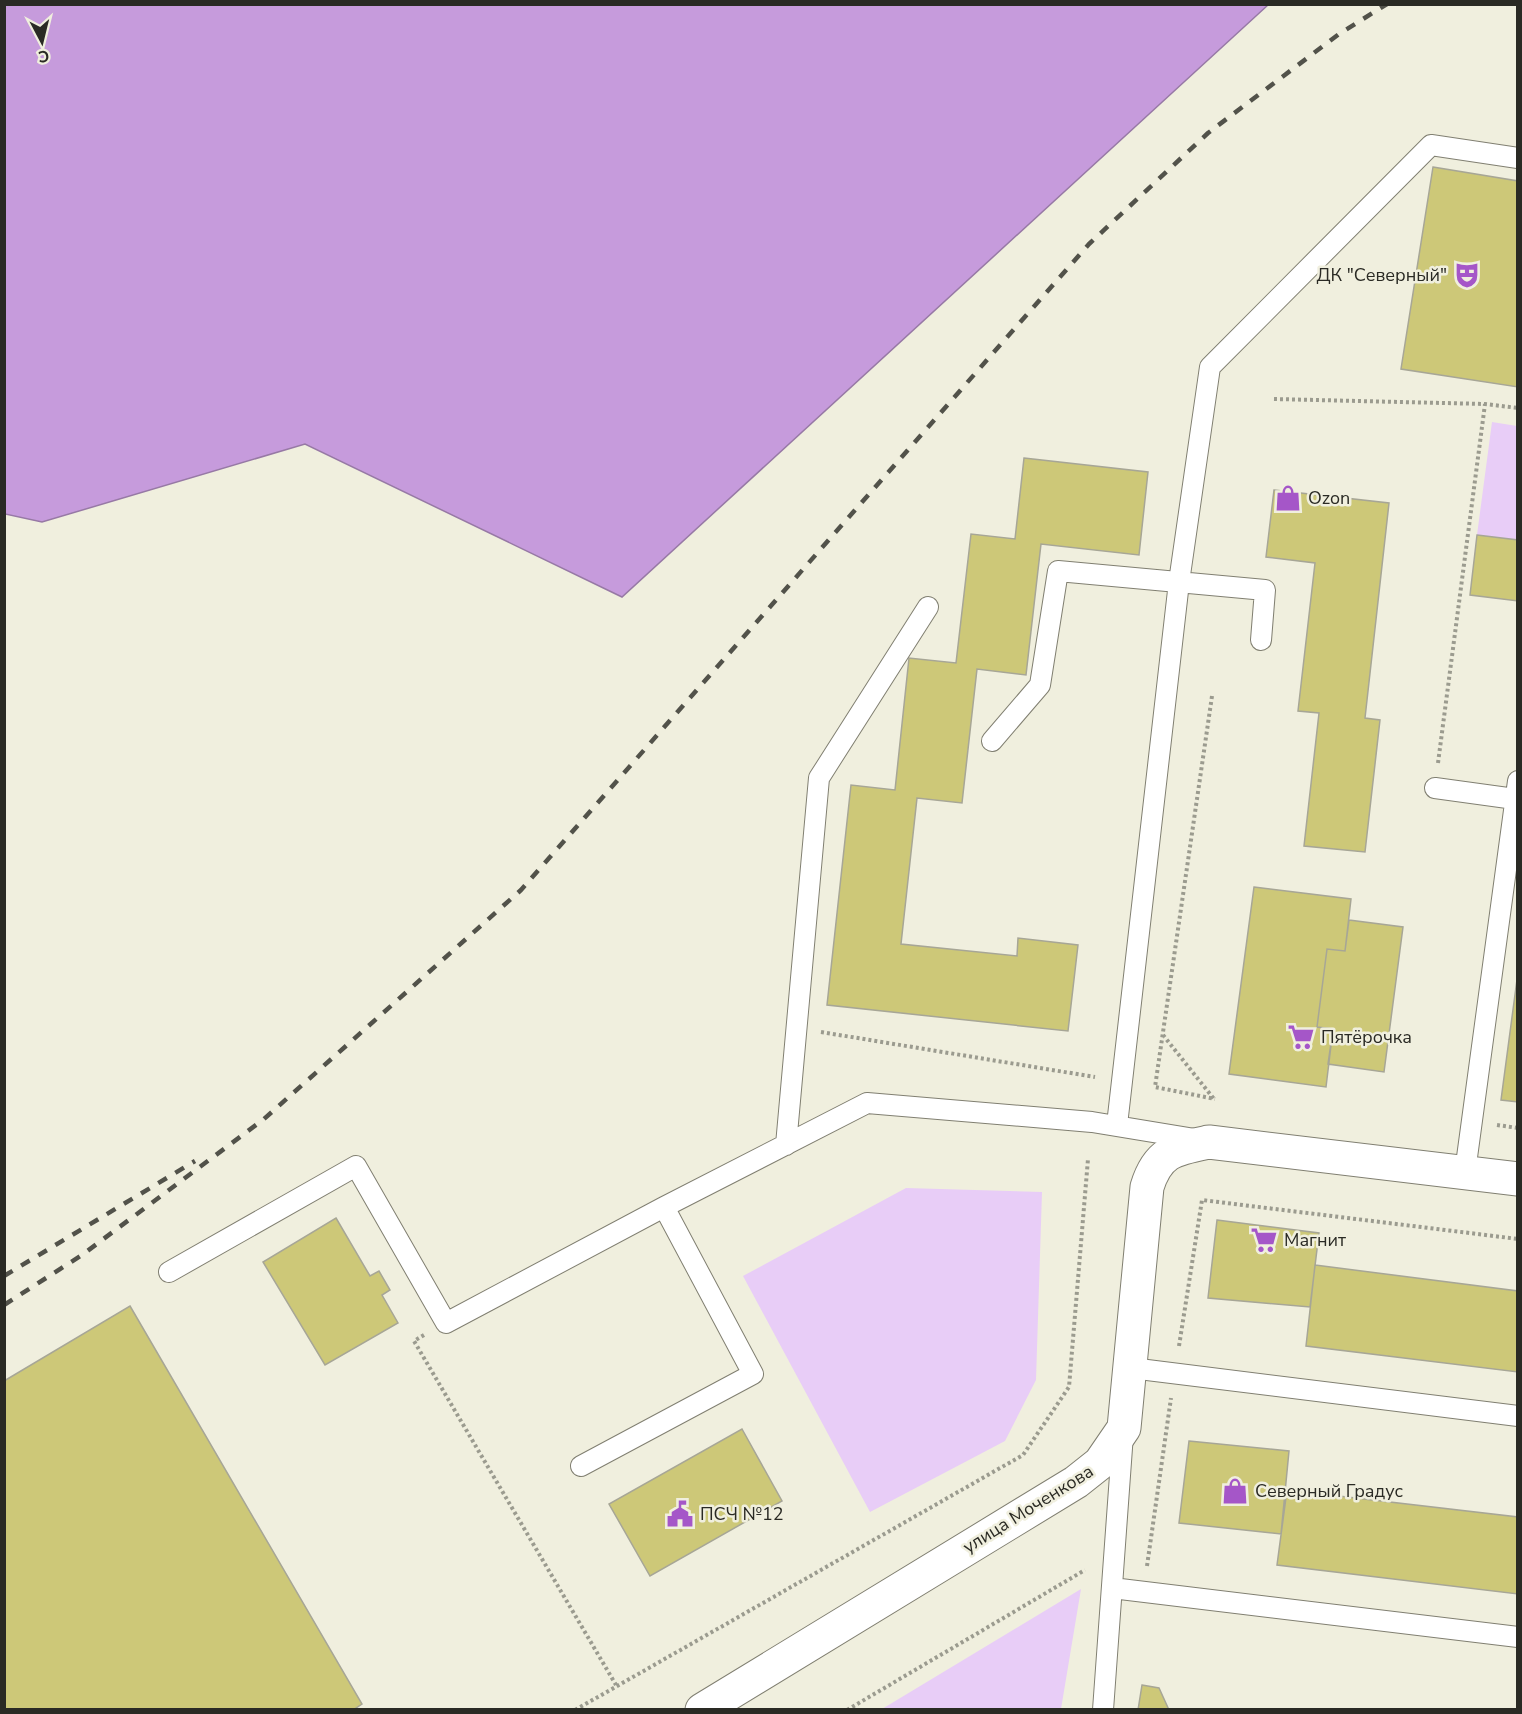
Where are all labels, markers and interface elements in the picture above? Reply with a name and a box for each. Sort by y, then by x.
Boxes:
north arrow [12,12,72,72]
text: С [37,44,50,67]
theatre icon: ДК "Северный" [1452,260,1482,290]
place label: ДК "Северный" [1317,263,1447,287]
shop icon: Ozon [1273,483,1303,513]
place label: Ozon [1308,486,1350,510]
supermarket icon: Пятёрочка [1286,1022,1316,1052]
place label: Пятёрочка [1321,1025,1412,1049]
supermarket icon: Магнит [1249,1225,1279,1255]
place label: Магнит [1284,1228,1346,1252]
street label: улица Моченкова [958,1459,1098,1559]
shop icon: Северный Градус [1220,1476,1250,1506]
place label: Северный Градус [1255,1479,1403,1503]
public building icon: ПСЧ №12 [665,1499,695,1529]
place label: ПСЧ №12 [700,1502,784,1526]

